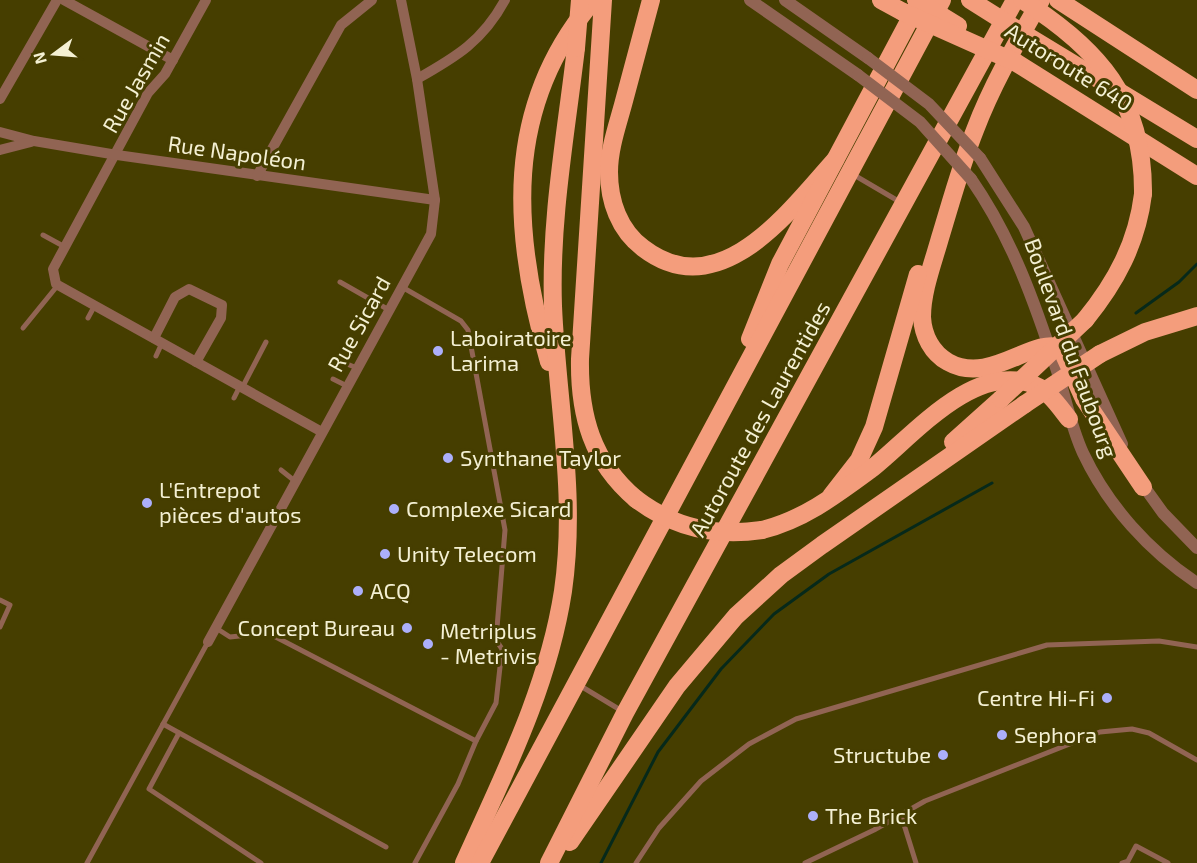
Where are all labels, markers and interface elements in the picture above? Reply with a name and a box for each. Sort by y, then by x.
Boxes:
street label: Autoroute 640 [1001,17,1138,116]
north arrow [24,24,84,84]
street label: Rue Jasmin [96,28,174,137]
text: N [28,50,50,66]
street label: Rue Napoléon [166,129,308,175]
street label: Boulevard du Faubourg [1020,235,1124,461]
street label: Rue Sicard [321,271,395,376]
street label: Autoroute des Laurentides [684,296,835,541]
place label: Laboiratoire Larima [450,324,571,375]
marker: Laboiratoire Larima [431,344,445,358]
place label: Synthane Taylor [460,444,621,470]
marker: Synthane Taylor [441,451,455,465]
place label: L'Entrepot pièces d'autos [159,476,301,527]
place label: Complexe Sicard [406,495,571,521]
marker: L'Entrepot pièces d'autos [140,496,154,510]
marker: Complexe Sicard [387,502,401,516]
place label: Unity Telecom [397,540,537,566]
marker: Unity Telecom [378,547,392,561]
place label: ACQ [370,577,411,604]
marker: ACQ [351,584,365,598]
place label: Concept Bureau [238,614,395,640]
place label: Metriplus - Metrivis [440,617,537,668]
marker: Concept Bureau [400,621,414,635]
marker: Metriplus - Metrivis [421,637,435,651]
place label: Centre Hi-Fi [977,684,1095,710]
marker: Centre Hi-Fi [1100,691,1114,705]
place label: Sephora [1014,721,1097,747]
marker: Sephora [995,728,1009,742]
place label: Structube [833,741,931,767]
marker: Structube [936,748,950,762]
place label: The Brick [825,802,917,828]
marker: The Brick [806,809,820,823]

